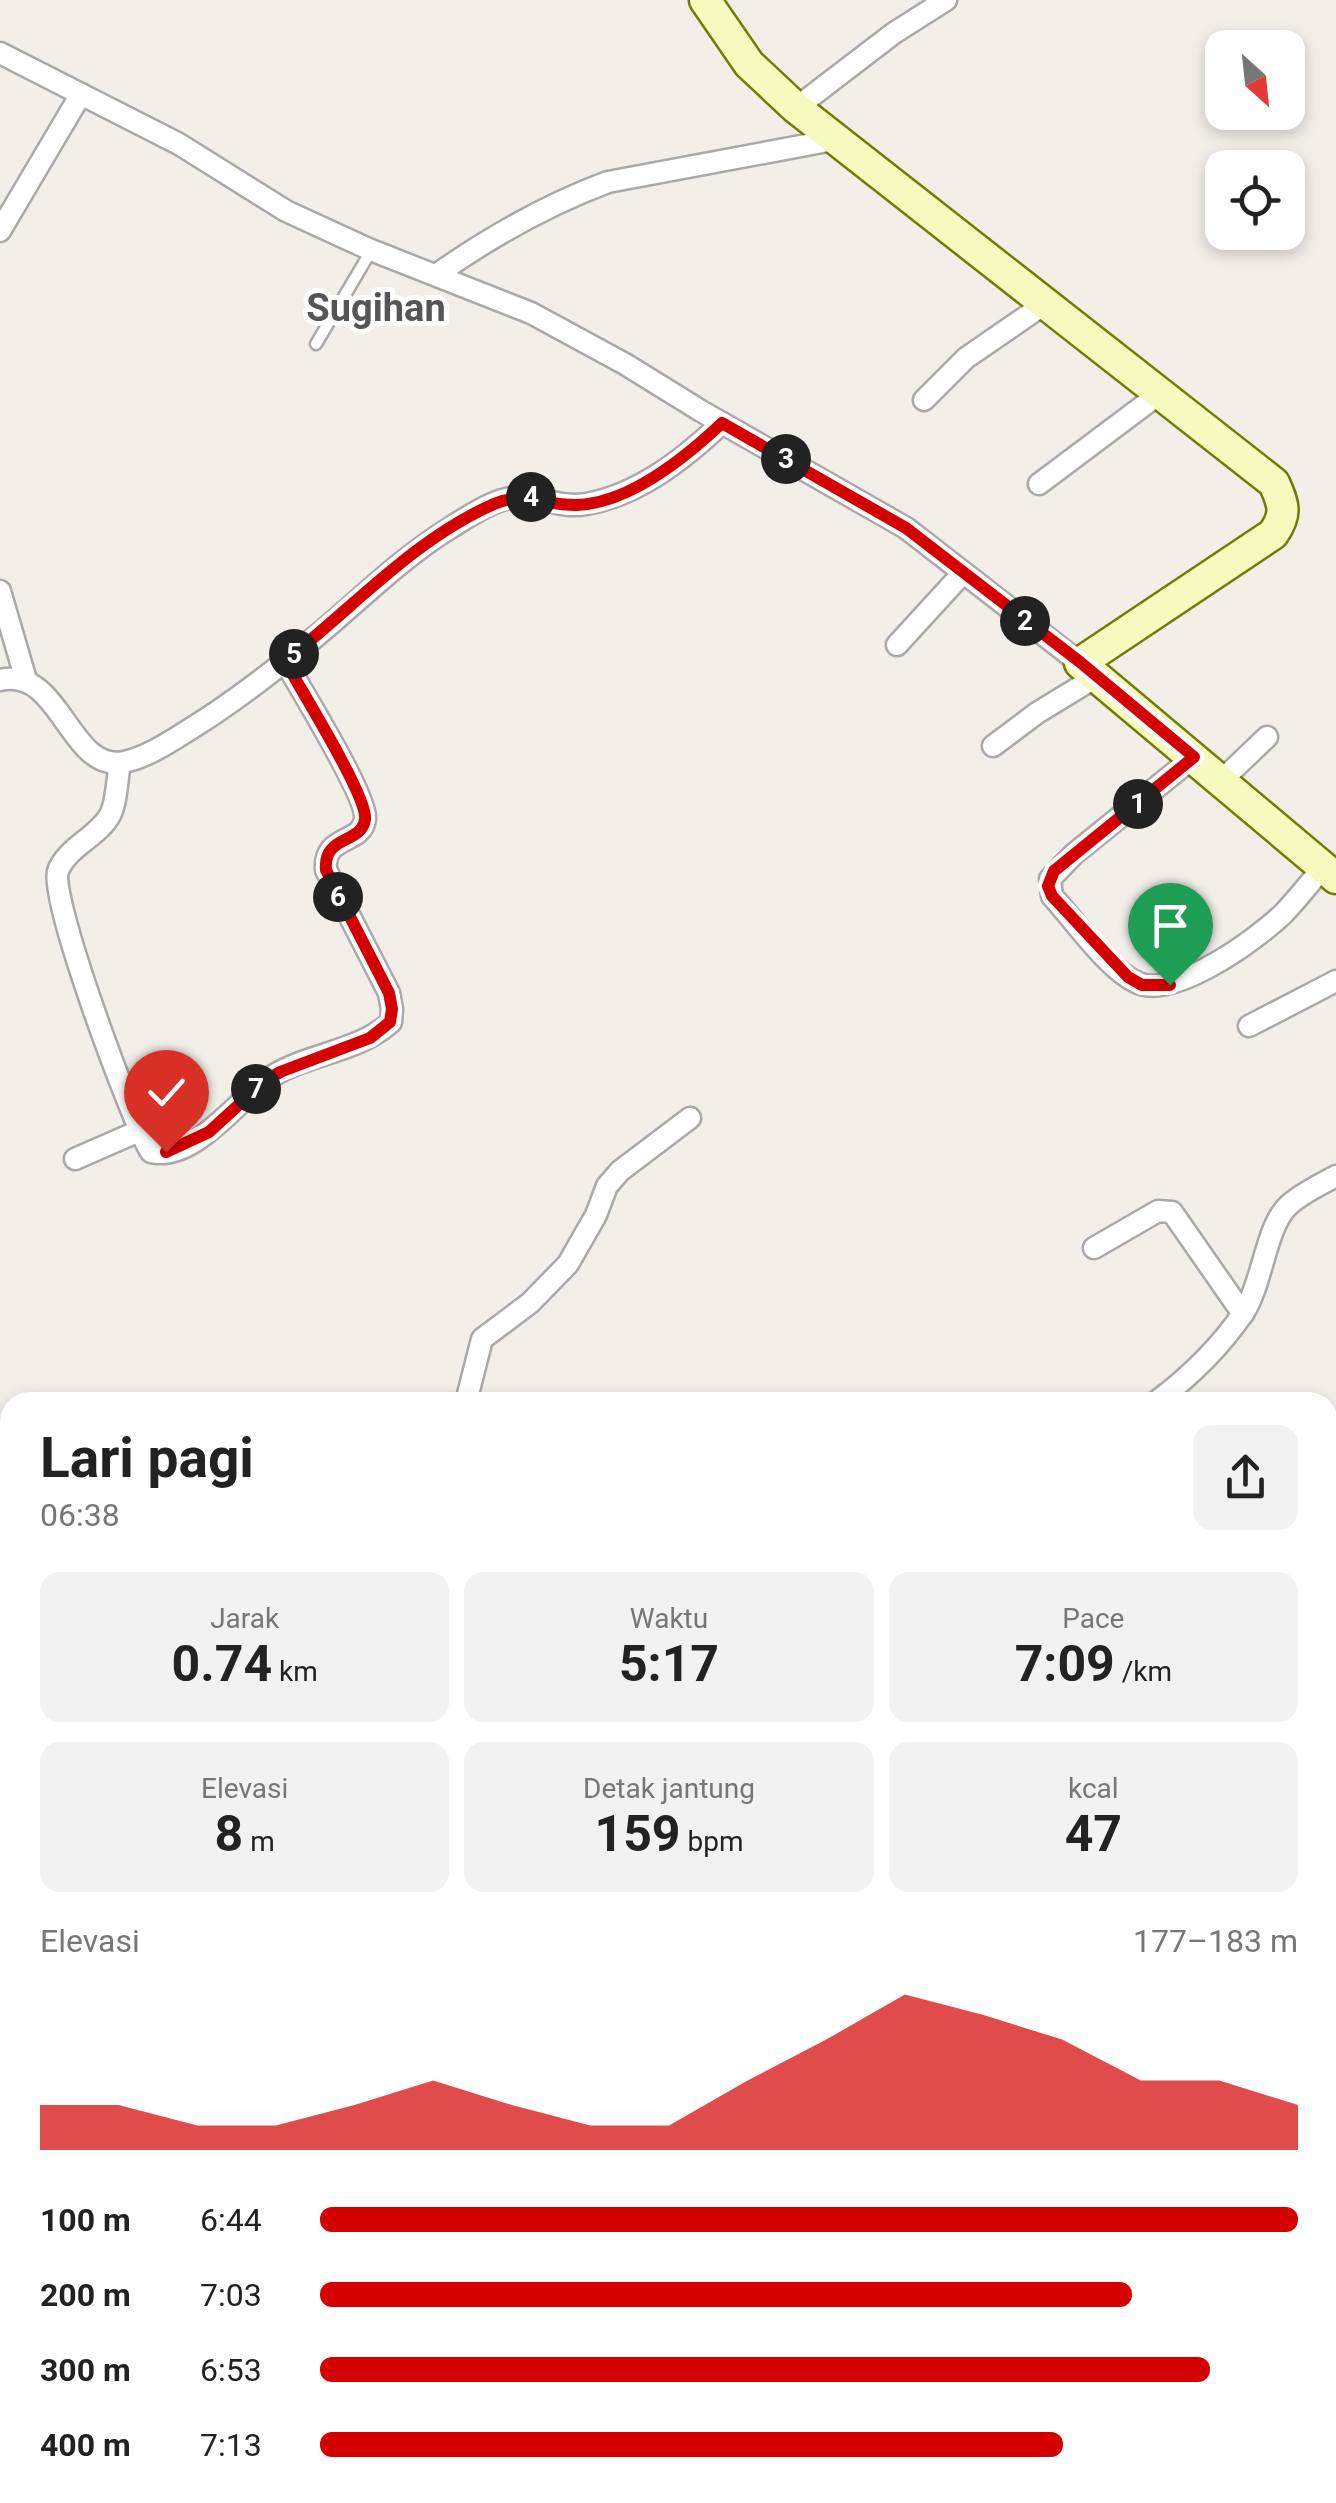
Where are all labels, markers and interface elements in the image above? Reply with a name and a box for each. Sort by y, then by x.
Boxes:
north arrow [1205,30,1305,130]
map controls [1205,30,1305,250]
button: locate [1205,150,1305,250]
district label: Sugihan [306,286,446,330]
pin: 3 [761,434,811,484]
text: 3 [778,442,794,475]
pin: 4 [506,472,556,522]
text: 4 [523,480,539,513]
pin: 2 [1000,596,1050,646]
text: 2 [1017,604,1033,637]
pin: 5 [269,629,319,679]
text: 5 [286,637,302,670]
pin: 1 [1113,779,1163,829]
text: 1 [1130,787,1146,820]
pin: 6 [313,872,363,922]
text: 6 [330,880,346,913]
pin [1128,883,1213,986]
icon: arrive [1143,898,1198,953]
pin [124,1050,209,1153]
pin: 7 [231,1064,281,1114]
icon: check [139,1065,194,1120]
text: 7 [248,1072,264,1105]
button: share [1193,1425,1298,1530]
text: Lari pagi [40,1426,254,1490]
text: 06:38 [40,1496,120,1534]
text: Jarak [210,1602,279,1635]
text: Waktu [630,1602,708,1635]
text: Pace [1062,1602,1124,1635]
text: 0.74 [172,1635,272,1693]
text: 5:17 [619,1635,719,1693]
text: 7:09 [1015,1635,1115,1693]
text: km [272,1655,318,1688]
text: /km [1115,1655,1172,1688]
text: Elevasi [201,1772,288,1805]
text: Detak jantung [583,1772,755,1805]
text: kcal [1068,1772,1119,1805]
text: 8 [215,1805,243,1863]
text: 159 [594,1805,681,1863]
text: 47 [1065,1805,1122,1863]
text: m [243,1825,275,1858]
text: bpm [681,1825,744,1858]
text: Elevasi [40,1922,140,1960]
text: 177–183 m [1133,1922,1298,1960]
text: 100 m [40,2201,131,2239]
text: 6:44 [200,2201,262,2239]
text: 200 m [40,2276,131,2314]
text: 7:03 [200,2276,262,2314]
text: 300 m [40,2351,131,2389]
text: 6:53 [200,2351,262,2389]
text: 400 m [40,2426,131,2464]
text: 7:13 [200,2426,262,2464]

